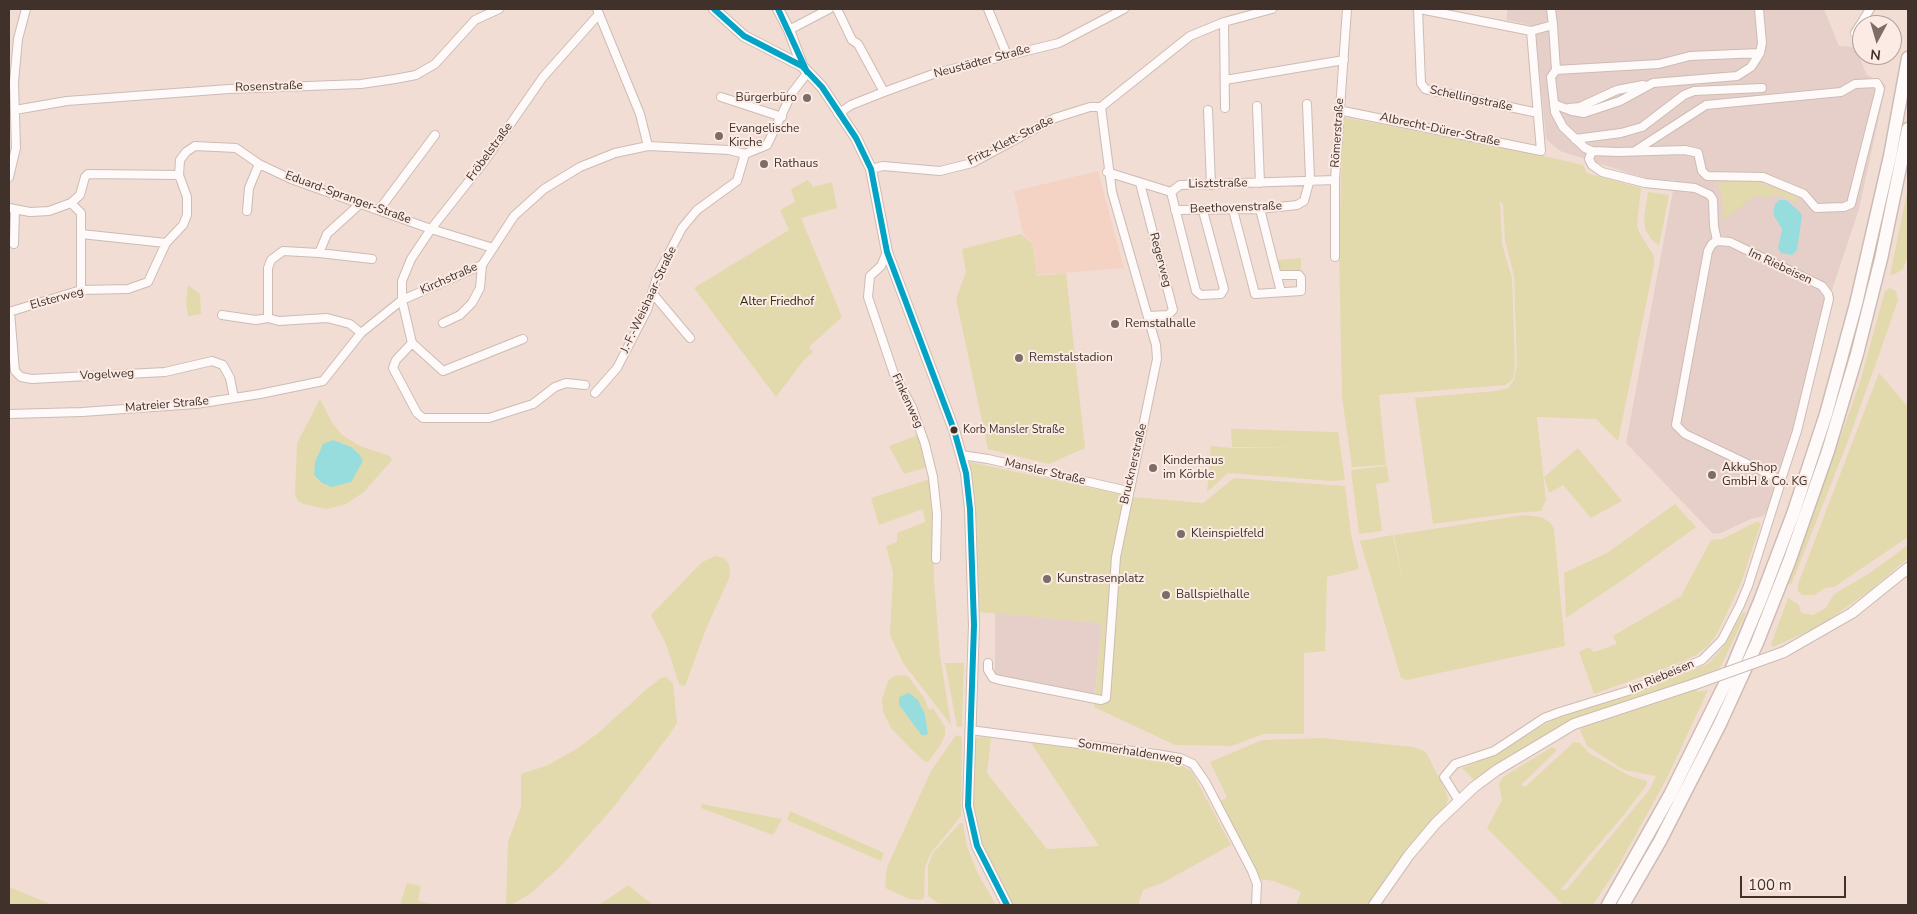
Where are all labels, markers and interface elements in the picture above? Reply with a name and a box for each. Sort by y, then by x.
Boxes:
north arrow [1852,15,1902,65]
street label: Neustädter Straße [932,42,1032,82]
text: N [1869,44,1882,64]
street label: Rosenstraße [235,79,303,95]
street label: Schellingstraße [1428,83,1514,115]
place label: Bürgerbüro [736,91,797,105]
marker: Bürgerbüro [801,92,813,104]
street label: Römerstraße [1328,98,1348,168]
street label: Albrecht-Dürer-Straße [1379,110,1501,150]
street label: Fritz-Klett-Straße [966,113,1056,169]
street label: Fröbelstraße [464,120,516,184]
place label: Evangelische Kirche [729,122,799,150]
marker: Evangelische Kirche [713,130,725,142]
place label: Rathaus [774,157,818,171]
marker: Rathaus [758,158,770,170]
street label: Eduard-Spranger-Straße [283,168,413,228]
street label: Lisztstraße [1188,176,1248,192]
street label: Beethovenstraße [1190,199,1282,217]
street label: Regerweg [1146,231,1174,289]
street label: J.-F.-Weishaar-Straße [618,244,680,356]
street label: Im Riebeisen [1746,246,1814,288]
street label: Kirchstraße [418,260,480,298]
street label: Elsterweg [29,285,85,313]
park label: Alter Friedhof [740,295,814,309]
place label: Remstalhalle [1125,317,1196,331]
marker: Remstalhalle [1109,318,1121,330]
place label: Remstalstadion [1029,351,1113,365]
marker: Remstalstadion [1013,352,1025,364]
street label: Vogelweg [79,366,135,384]
street label: Finkenweg [888,371,926,431]
street label: Matreier Straße [125,394,209,416]
street label: Brucknerstraße [1118,422,1150,506]
place label: Korb Mansler Straße [963,423,1065,437]
marker: Korb Mansler Straße [949,425,959,435]
place label: Kinderhaus im Körble [1163,454,1223,482]
street label: Mansler Straße [1003,456,1087,488]
place label: AkkuShop GmbH & Co. KG [1722,461,1807,489]
marker: Kinderhaus im Körble [1147,462,1159,474]
marker: AkkuShop GmbH & Co. KG [1706,469,1718,481]
place label: Kleinspielfeld [1191,527,1264,541]
marker: Kleinspielfeld [1175,528,1187,540]
place label: Kunstrasenplatz [1057,572,1144,586]
marker: Kunstrasenplatz [1041,573,1053,585]
place label: Ballspielhalle [1176,588,1250,602]
marker: Ballspielhalle [1160,589,1172,601]
street label: Im Riebeisen [1628,657,1696,697]
street label: Sommerhaldenweg [1077,737,1183,767]
scale bar [1742,866,1848,898]
text: 100 m [1748,875,1792,895]

